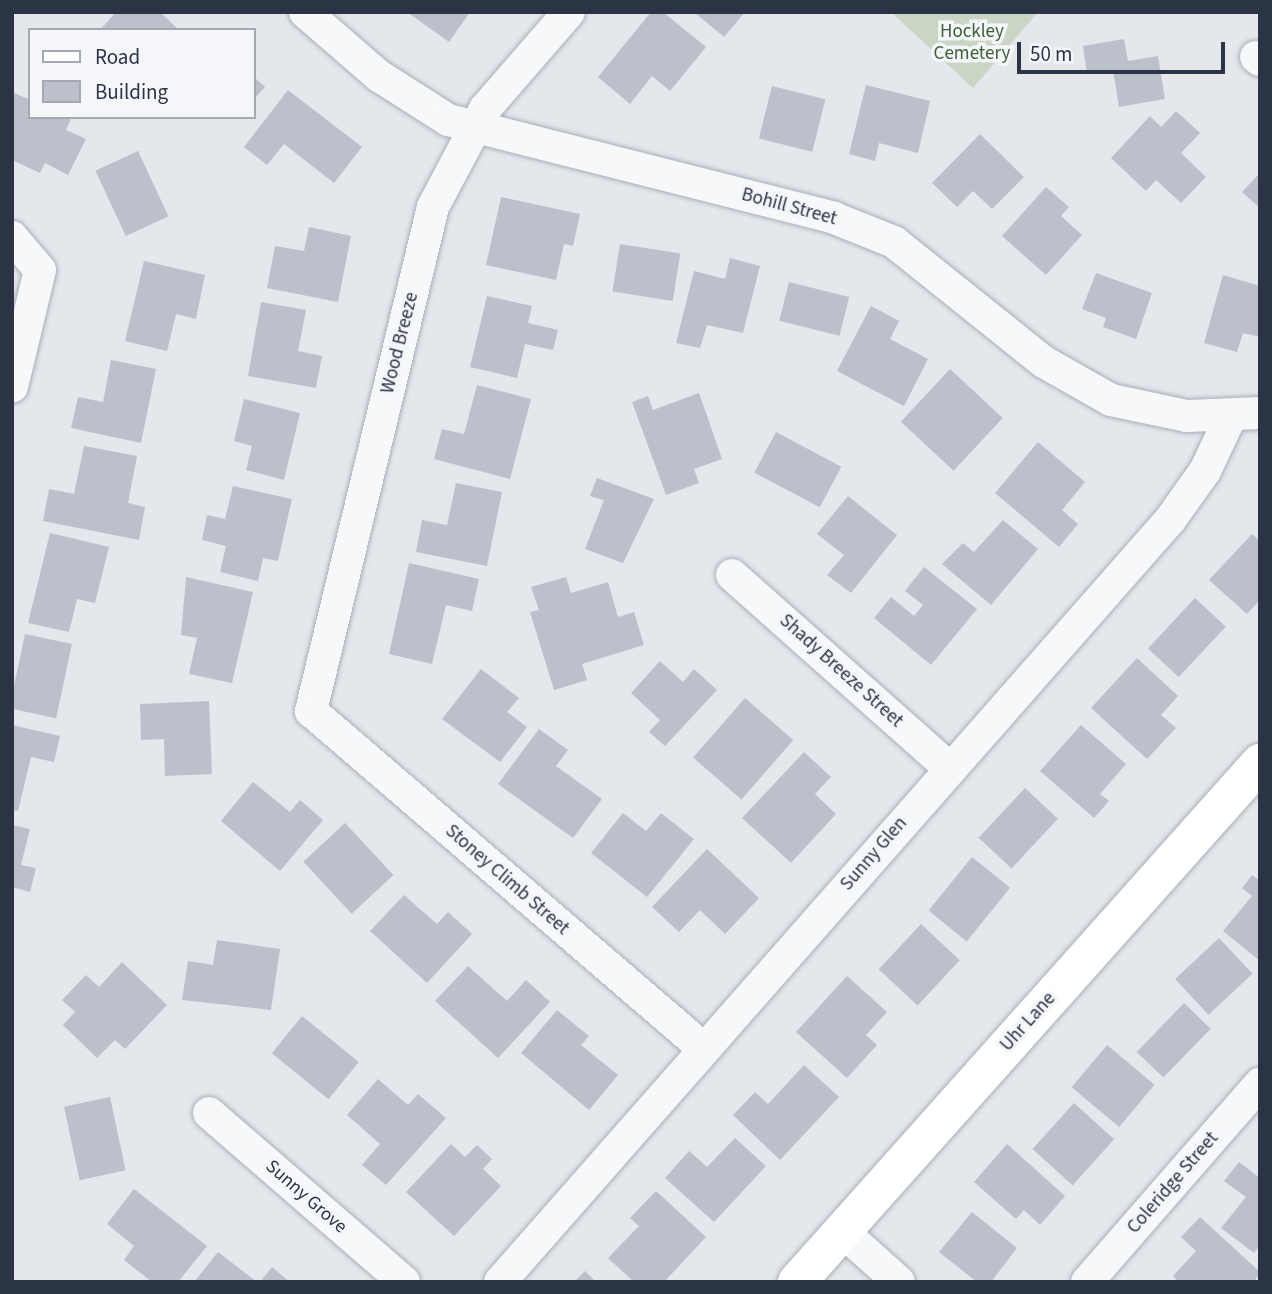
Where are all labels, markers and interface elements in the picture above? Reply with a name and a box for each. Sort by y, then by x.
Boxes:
park label: Hockley Cemetery [934,21,1010,65]
legend [28,28,256,119]
scale bar [1020,28,1228,72]
text: 50 m [1030,39,1072,69]
text: Road [95,42,140,72]
text: Building [95,77,168,107]
street label: Bohill Street [739,183,839,231]
street label: Wood Breeze [376,290,424,396]
street label: Shady Breeze Street [775,610,907,732]
street label: Sunny Glen [836,812,912,896]
street label: Stoney Climb Street [440,820,574,940]
street label: Uhr Lane [996,988,1060,1056]
street label: Coleridge Street [1123,1127,1223,1239]
street label: Sunny Grove [261,1155,351,1239]

